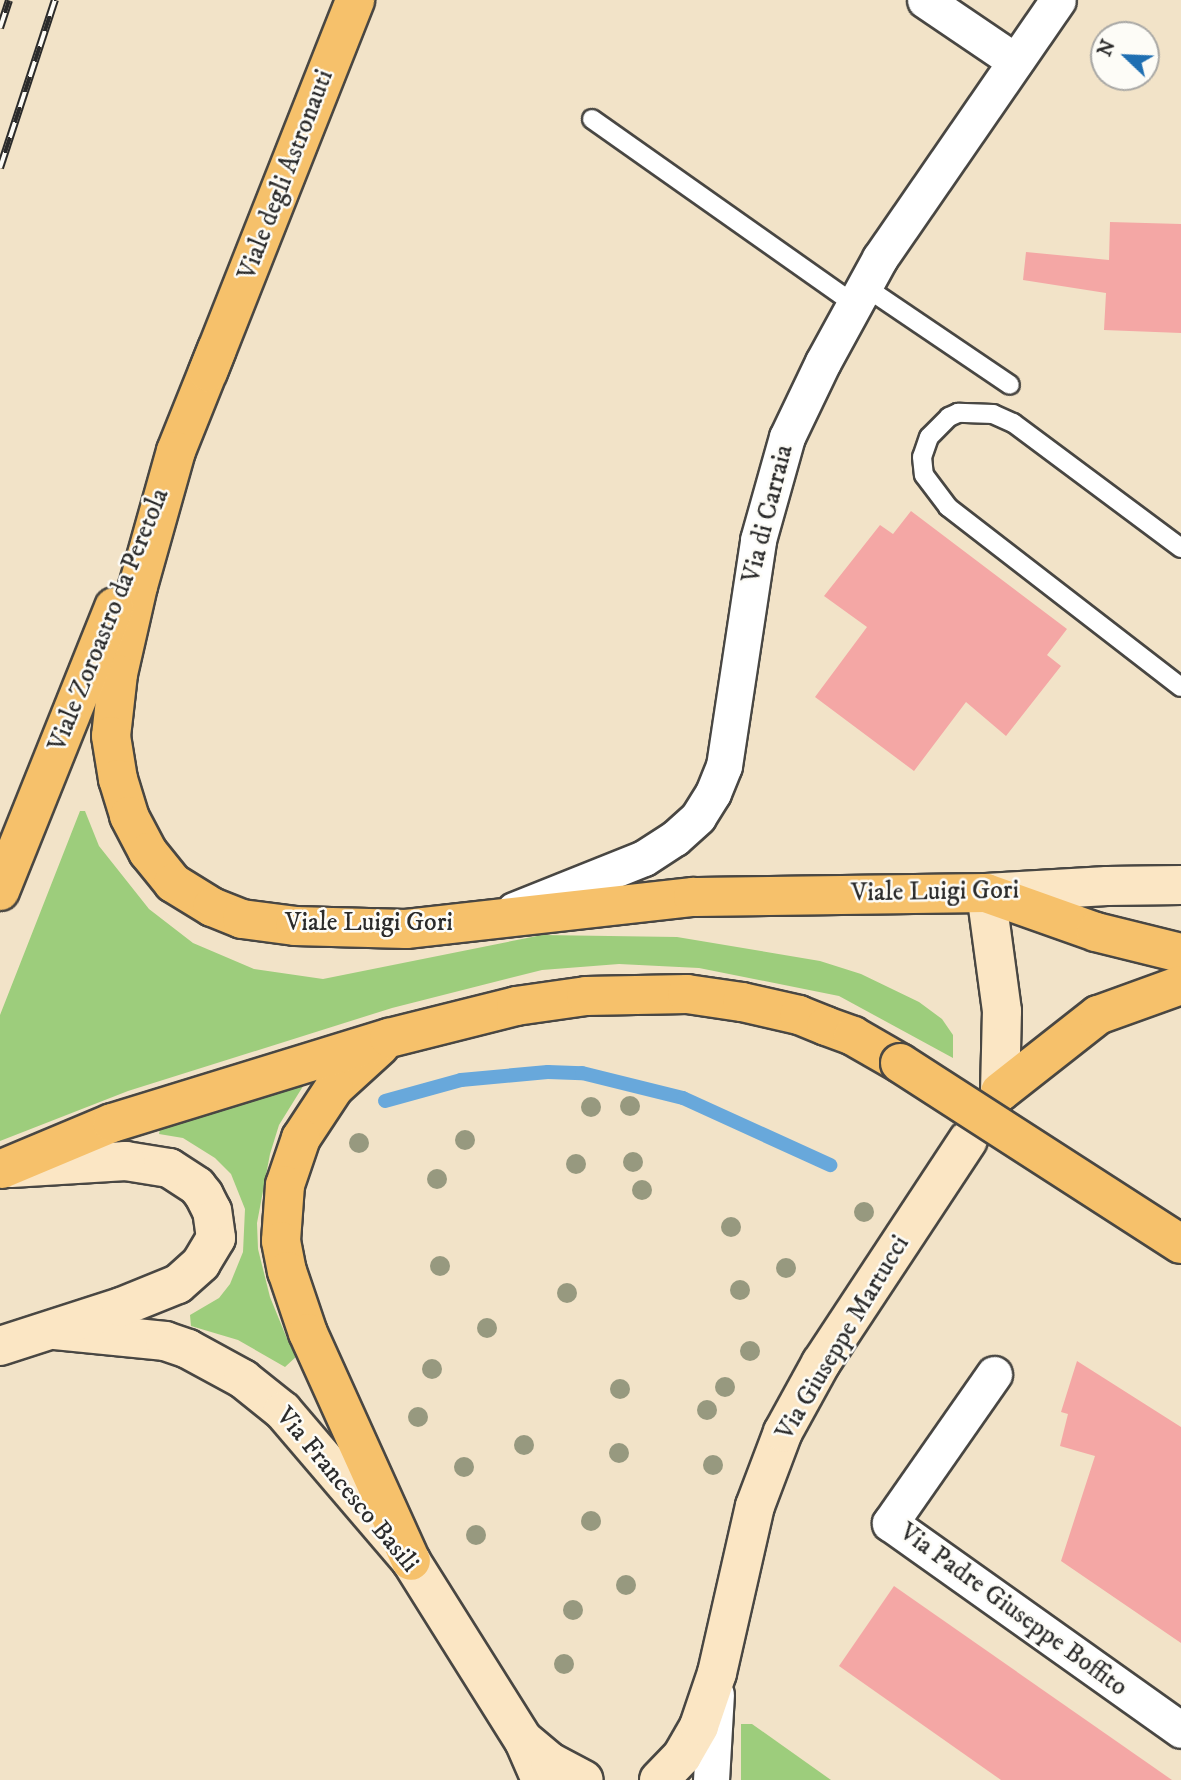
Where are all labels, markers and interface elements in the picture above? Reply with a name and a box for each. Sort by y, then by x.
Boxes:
north arrow [1090,21,1160,91]
text: N [1093,37,1121,60]
street label: Viale degli Astronauti [232,65,340,285]
street label: Via di Carraia [736,442,800,586]
street label: Viale Zoroastro da Peretola [42,484,176,756]
street label: Viale Luigi Gori [851,875,1019,909]
street label: Viale Luigi Gori [285,907,453,939]
street label: Via Giuseppe Martucci [770,1230,916,1446]
street label: Via Francesco Basili [269,1401,425,1579]
street label: Via Padre Giuseppe Boffito [893,1517,1133,1703]

